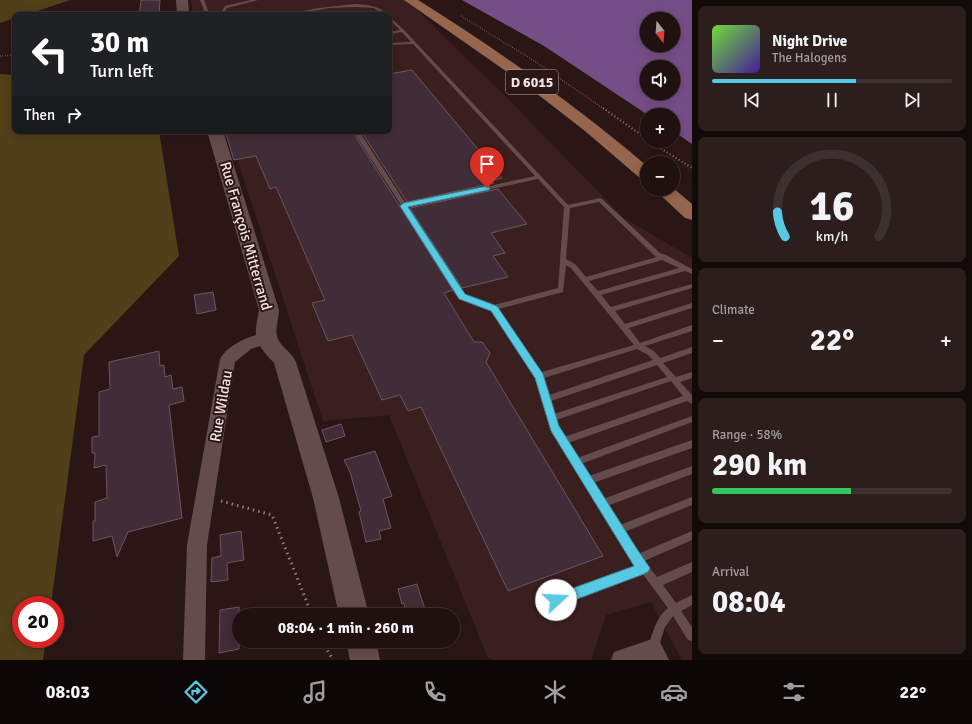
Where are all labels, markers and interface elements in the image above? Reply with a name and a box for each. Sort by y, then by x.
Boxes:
north arrow [640,12,680,52]
map controls [640,12,680,196]
text: 30 m [90,26,149,60]
icon: left [24,28,76,80]
text: Night Drive [772,32,847,50]
text: The Halogens [772,50,847,66]
text: Turn left [90,60,153,82]
button: sound [640,60,680,100]
road number: D 6015 [506,70,558,94]
icon: previous [741,89,763,111]
icon: pause [821,89,843,111]
icon: next [901,89,923,111]
icon: right [63,104,85,126]
text: Then [24,106,55,124]
button: + [640,108,680,148]
pin [470,147,504,188]
icon: arrive [476,153,498,175]
button: − [640,156,680,196]
street label: Rue François Mitterrand [216,160,276,312]
text: 16 [810,181,854,232]
text: km/h [816,228,848,245]
text: Climate [712,302,755,318]
text: 22° [810,322,854,359]
text: − [712,327,724,354]
text: + [940,327,952,354]
street label: Rue Wildau [206,369,236,443]
text: Range · 58% [712,427,782,443]
text: 290 km [712,447,807,484]
text: Arrival [712,564,749,580]
position arrow [535,579,577,621]
text: 08:04 [712,584,786,621]
speed limit sign: 20 [12,596,64,648]
text: 08:04 · 1 min · 260 m [278,619,414,637]
icon: directions [182,678,210,706]
icon: music [301,678,329,706]
icon: phone [421,678,449,706]
icon: climate [541,678,569,706]
icon: car [660,678,688,706]
icon: filters [780,678,808,706]
text: 08:03 [46,681,90,703]
text: 22° [899,681,926,703]

